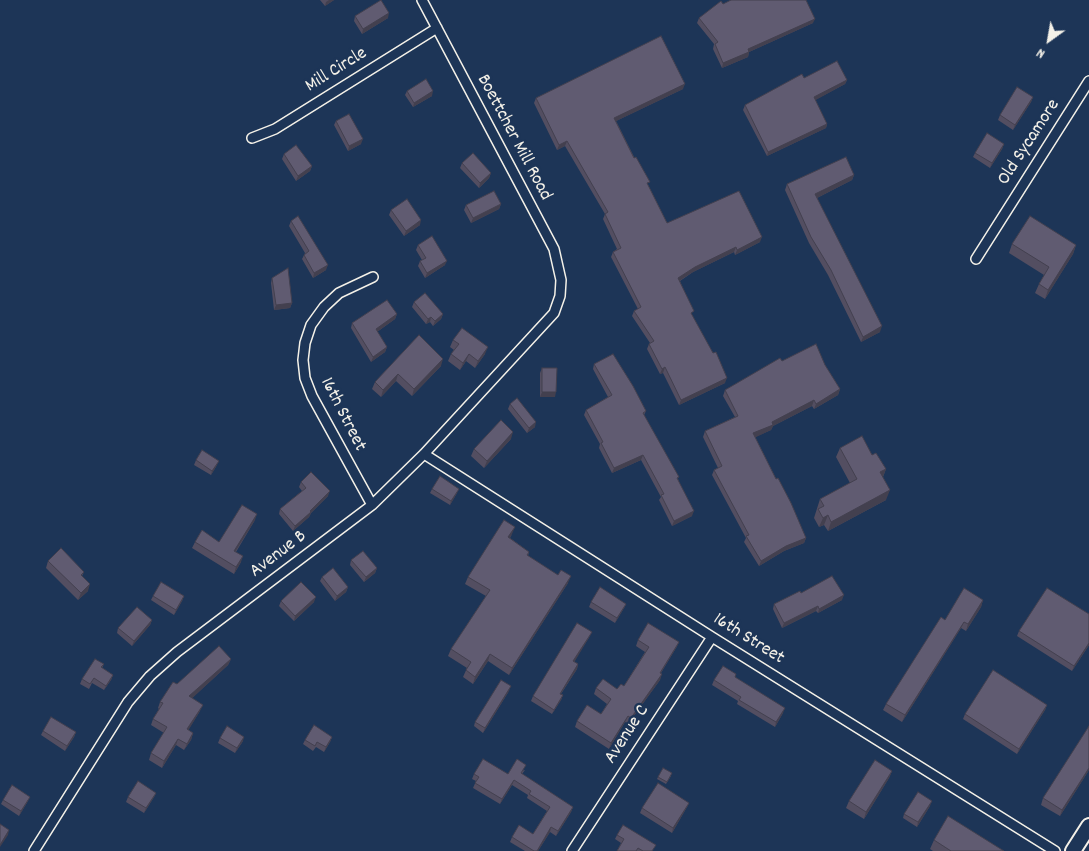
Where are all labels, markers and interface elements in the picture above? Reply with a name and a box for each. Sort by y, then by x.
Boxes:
north arrow [1024,15,1074,65]
text: N [1033,42,1049,63]
street label: Mill Circle [302,43,372,99]
street label: Boettcher Mill Road [470,71,556,205]
street label: Old Sycamore [994,96,1066,190]
street label: 16th Street [314,374,370,456]
street label: Avenue B [246,526,312,584]
street label: 16th Street [708,609,788,671]
street label: Avenue C [601,701,655,769]

